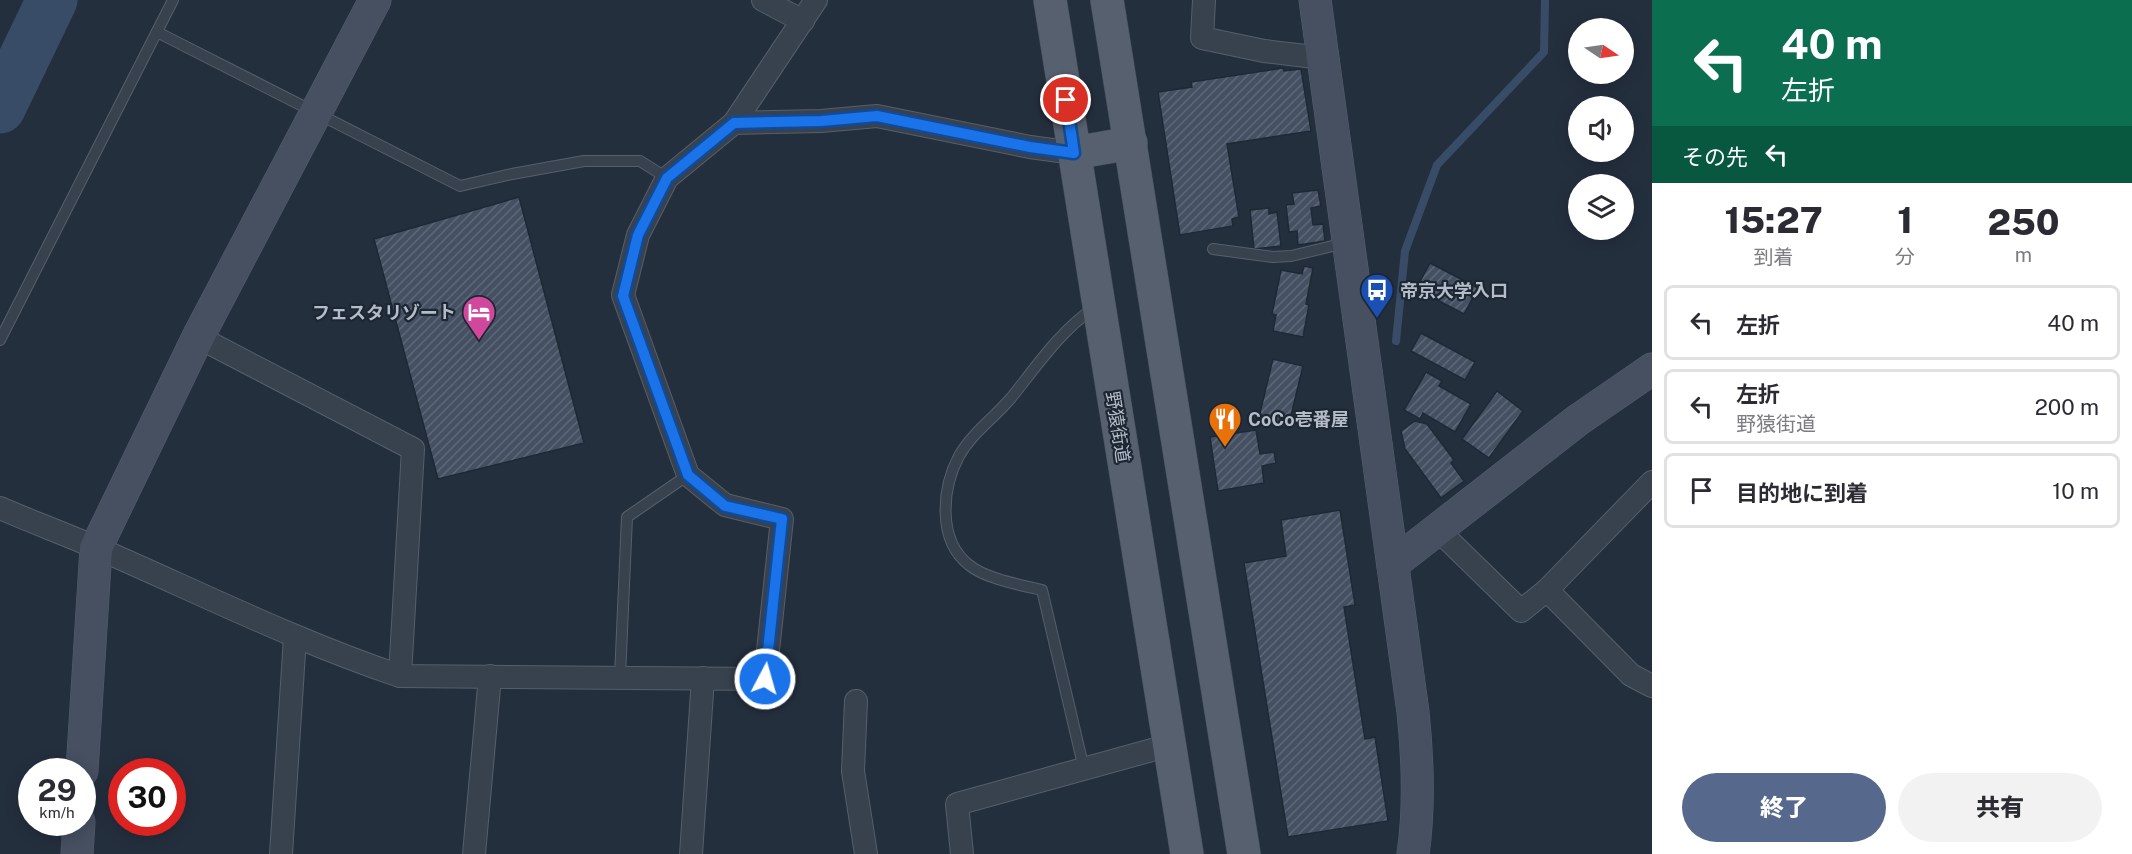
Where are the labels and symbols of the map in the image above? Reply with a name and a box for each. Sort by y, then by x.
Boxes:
north arrow [1568,18,1634,84]
pin [1040,74,1091,125]
bus stop icon: 帝京大学入口 [1359,272,1395,319]
place label: 帝京大学入口 [1400,280,1508,301]
hotel icon: フェスタリゾート [461,294,497,341]
place label: フェスタリゾート [312,302,456,323]
street label: 野猿街道 [1102,390,1134,464]
restaurant icon: CoCo壱番屋 [1207,401,1243,448]
place label: CoCo壱番屋 [1248,409,1349,430]
position arrow [733,647,797,711]
speed limit sign: 30 [108,758,186,836]

